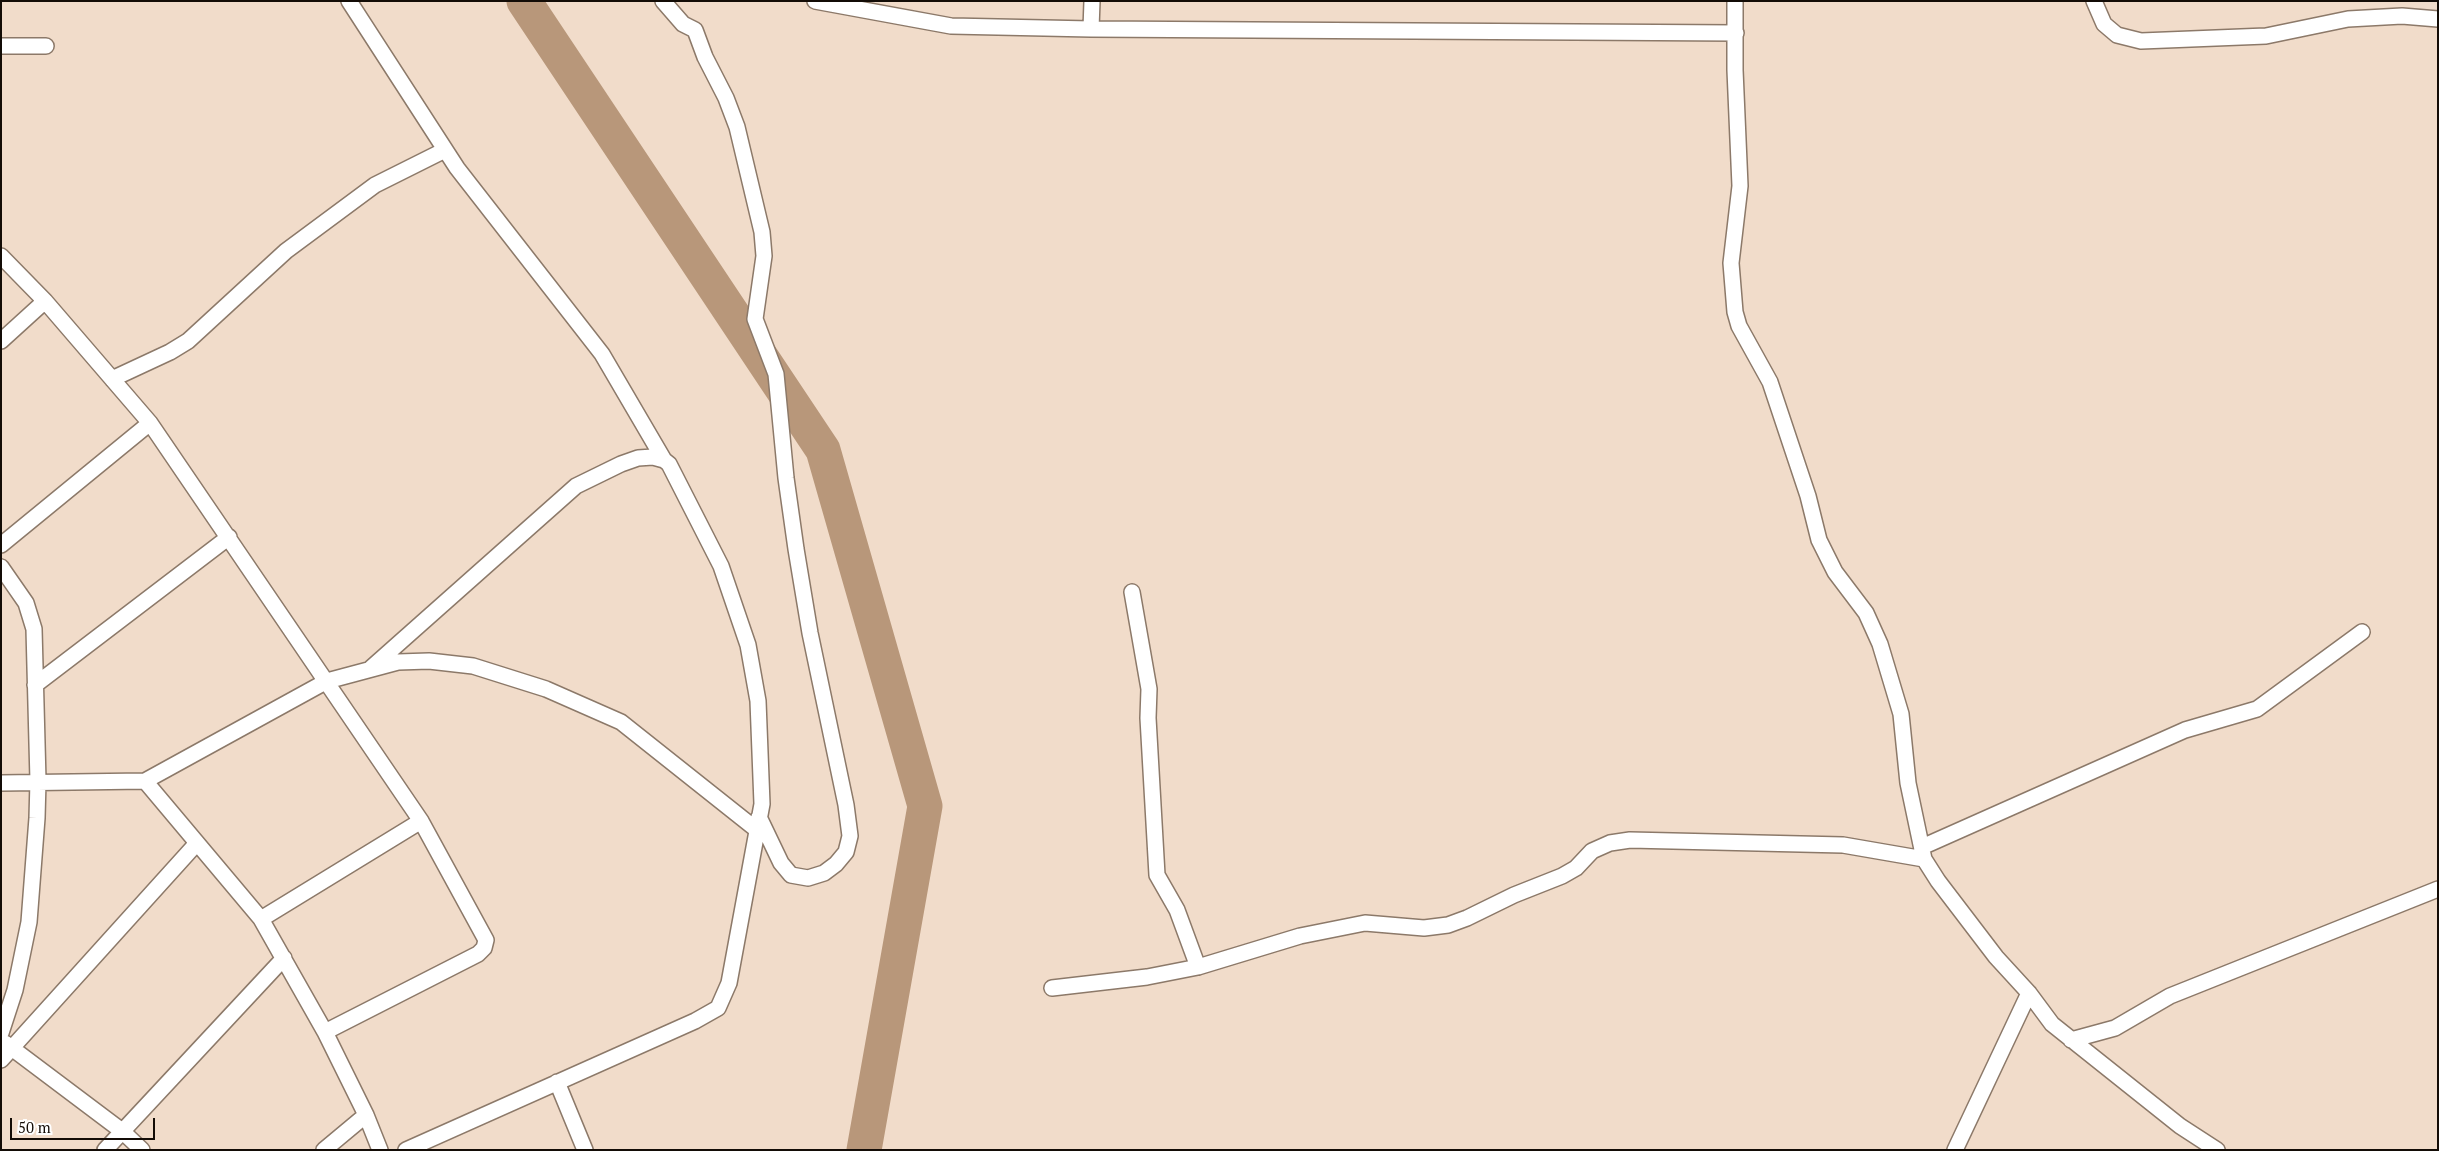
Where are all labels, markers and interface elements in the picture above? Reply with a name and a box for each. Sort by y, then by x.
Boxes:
scale bar [12,1108,158,1140]
text: 50 m [18,1117,51,1137]

